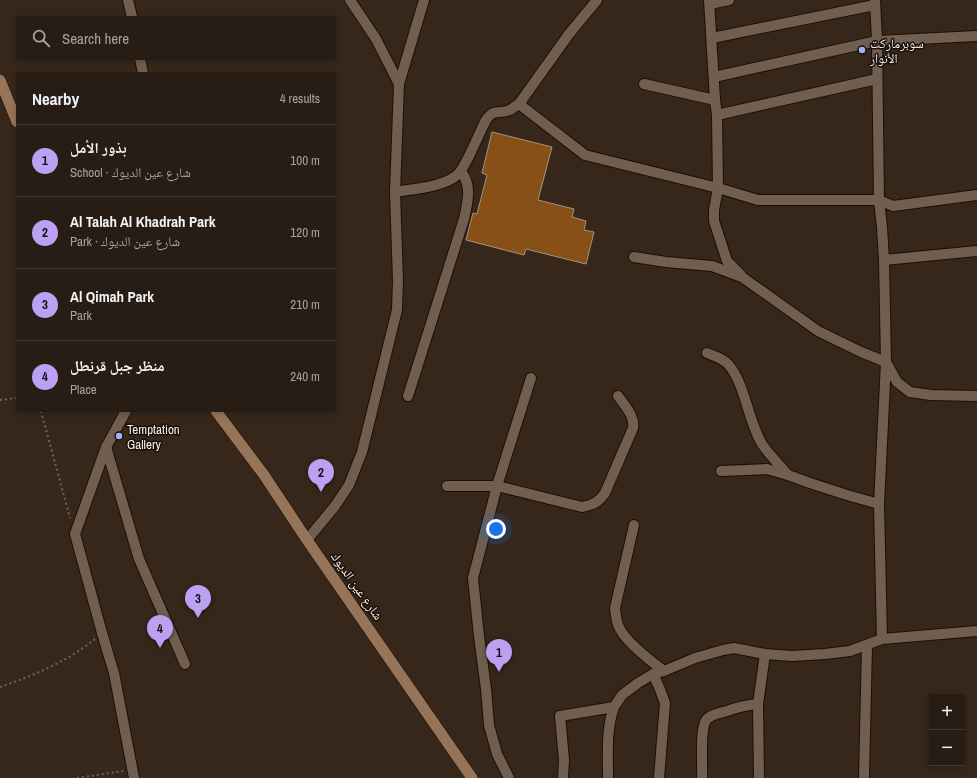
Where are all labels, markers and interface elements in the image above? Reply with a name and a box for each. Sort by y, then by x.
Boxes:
search box [16,16,336,60]
icon: search [30,27,52,49]
text: Search here [62,28,129,49]
place label: سوبرماركت الأنوار [869,35,924,67]
marker: سوبرماركت الأنوار [857,45,867,55]
text: Nearby [32,87,79,110]
text: 4 results [280,90,320,107]
text: بذور الأمل [70,137,127,158]
text: 1 [42,152,48,169]
text: 100 m [290,152,320,169]
text: School · شارع عين الديوك [70,164,191,181]
text: Al Talah Al Khadrah Park [70,211,216,232]
text: 2 [42,224,48,241]
text: 120 m [290,224,320,241]
text: Park · شارع عين الديوك [70,233,180,250]
text: Al Qimah Park [70,286,154,307]
text: 3 [42,296,48,313]
text: 210 m [290,296,320,313]
text: Park [70,307,92,324]
text: منظر جبل قرنطل [70,355,165,376]
text: 4 [42,368,48,385]
text: 240 m [290,368,320,385]
text: Place [70,381,97,398]
place label: Temptation Gallery [127,421,180,453]
marker: Temptation Gallery [114,431,124,441]
pin: 2 [308,459,334,492]
your location [486,519,506,539]
street label: شارع عين الديوك [326,549,387,624]
pin: 3 [185,585,211,618]
pin: 4 [147,615,173,648]
pin: 1 [486,639,512,672]
map controls [929,694,965,766]
button: + [929,694,965,730]
button: − [929,730,965,766]

